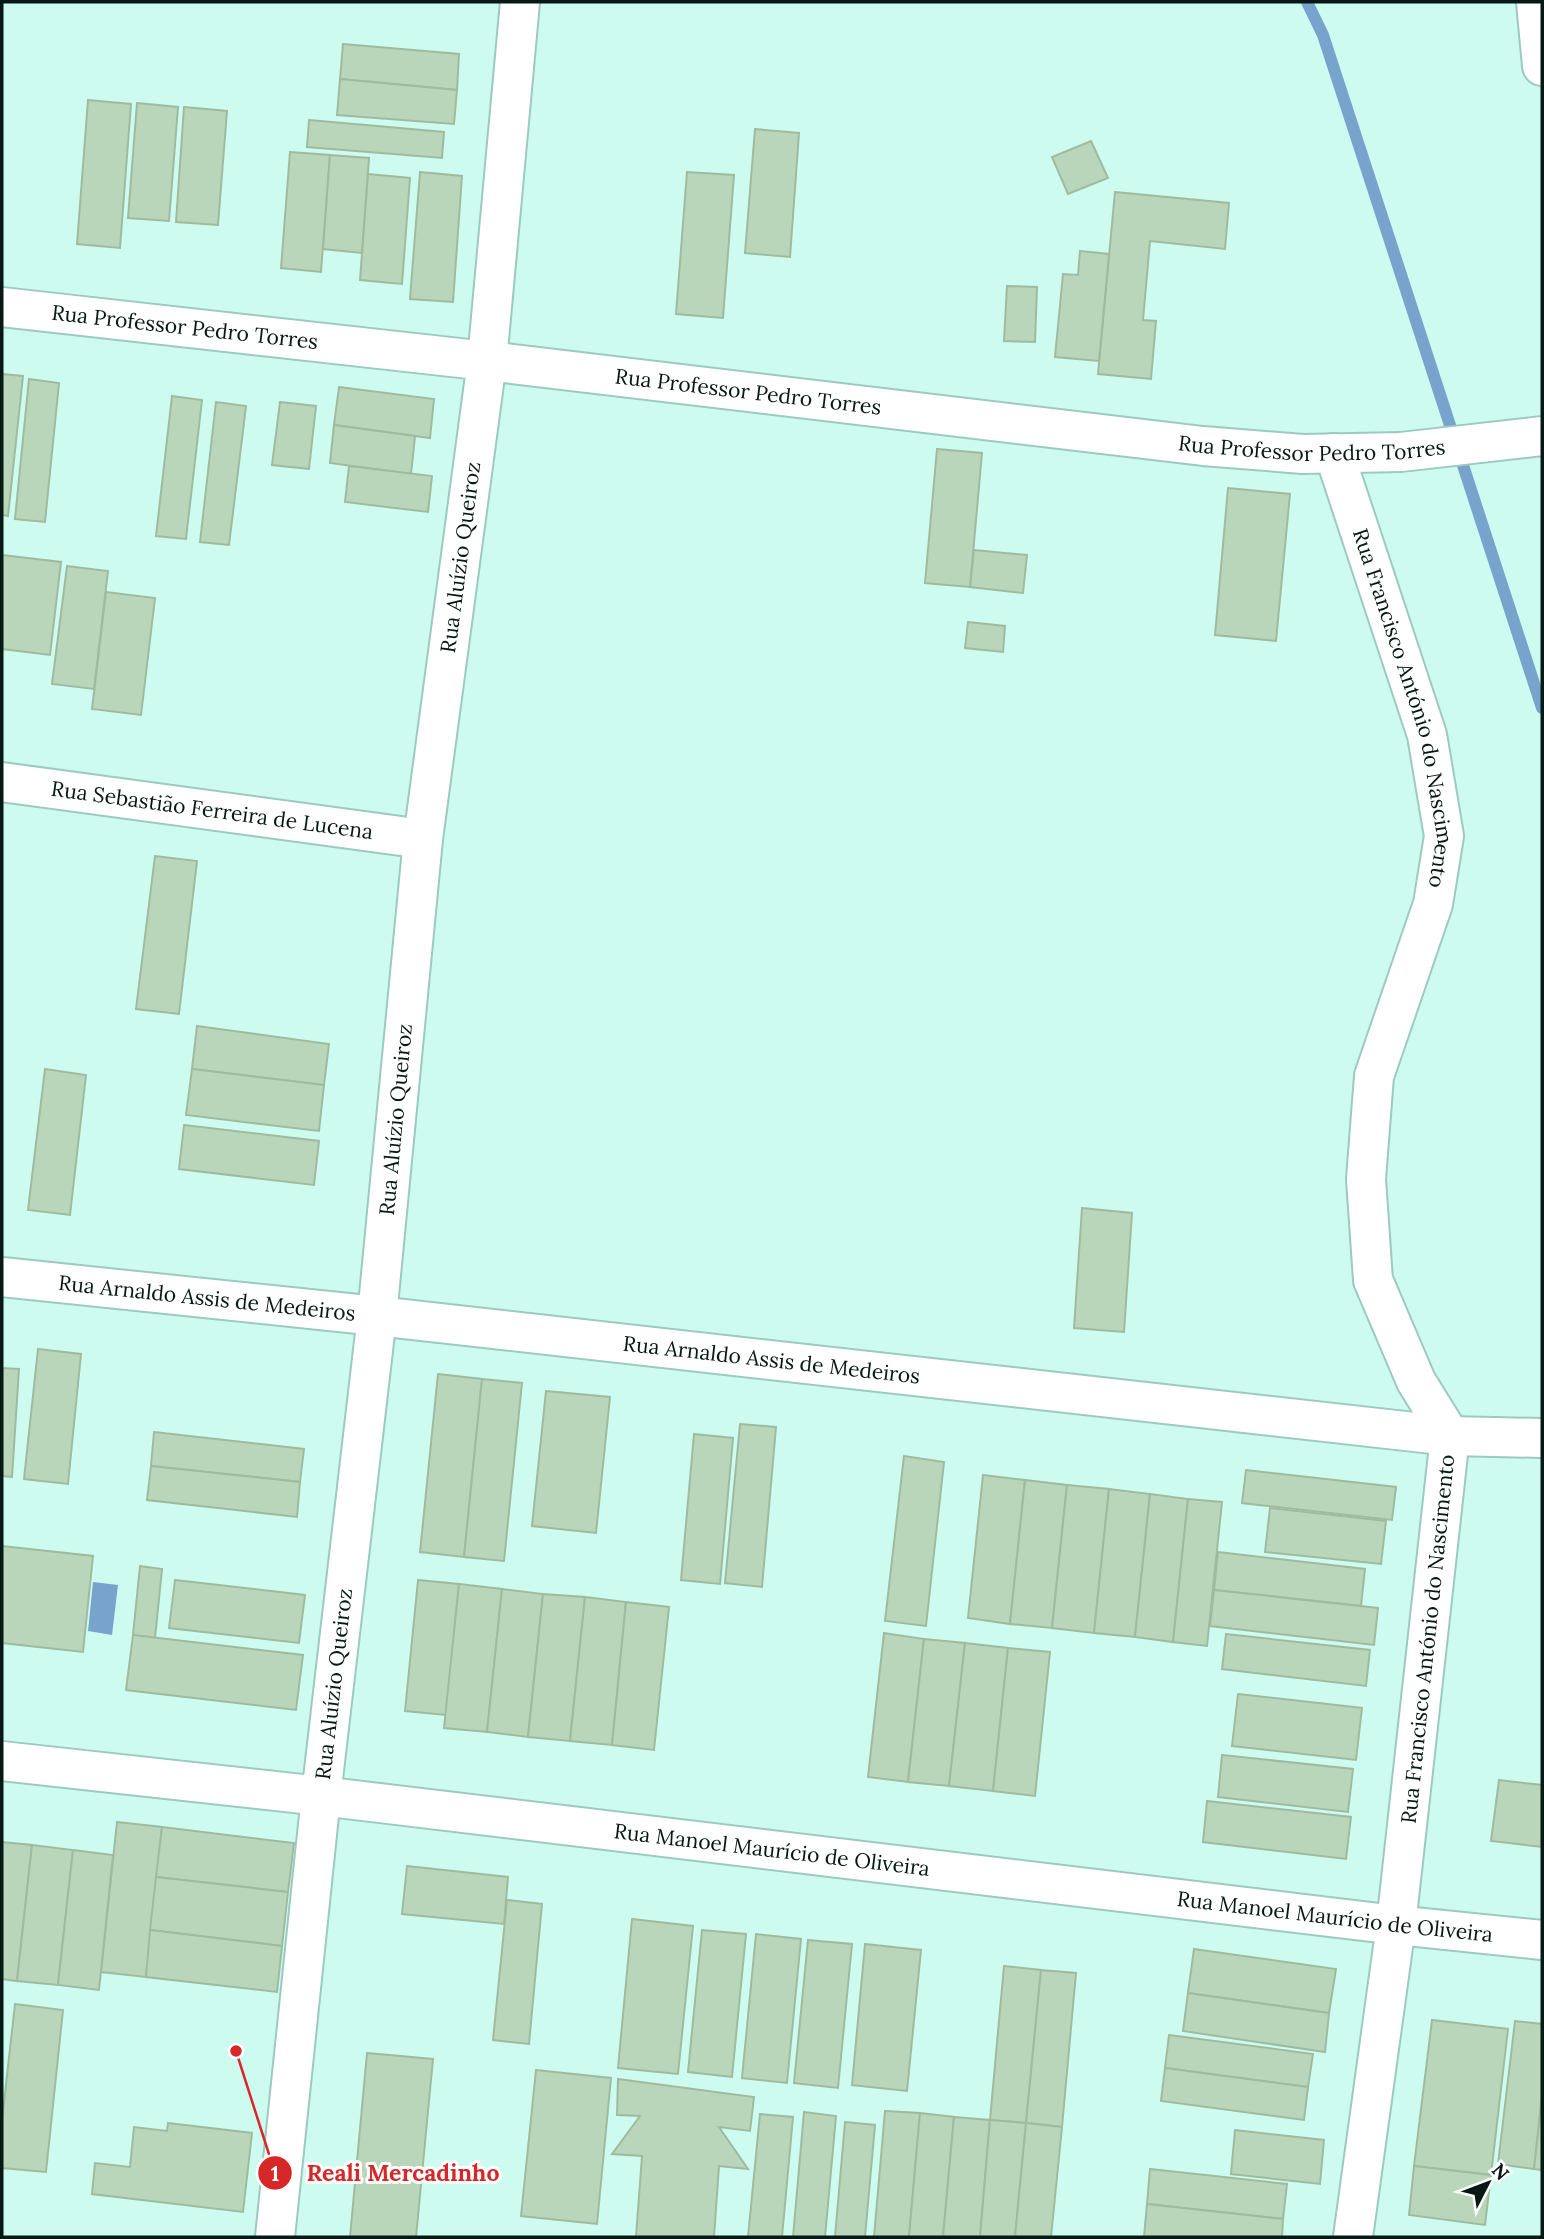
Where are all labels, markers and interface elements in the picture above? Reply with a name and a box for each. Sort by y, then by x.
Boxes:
street label: Rua Professor Pedro Torres [50,299,320,355]
street label: Rua Professor Pedro Torres [614,362,883,421]
street label: Rua Professor Pedro Torres [1177,429,1447,467]
street label: Rua Aluízio Queiroz [434,460,486,654]
street label: Rua Francisco António do Nascimento [1347,525,1459,890]
street label: Rua Sebastião Ferreira de Lucena [50,775,375,845]
street label: Rua Aluízio Queiroz [373,1022,418,1217]
street label: Rua Arnaldo Assis de Medeiros [57,1269,357,1327]
street label: Rua Arnaldo Assis de Medeiros [622,1330,921,1390]
street label: Rua Francisco António do Nascimento [1395,1453,1460,1825]
street label: Rua Aluízio Queiroz [309,1587,358,1781]
street label: Rua Manoel Maurício de Oliveira [613,1817,931,1882]
street label: Rua Manoel Maurício de Oliveira [1175,1885,1494,1948]
north arrow [1453,2148,1523,2218]
callout: Reali Mercadinho [258,2151,514,2195]
text: Reali Mercadinho [307,2158,499,2187]
text: N [1487,2158,1515,2185]
text: 1 [271,2160,279,2187]

